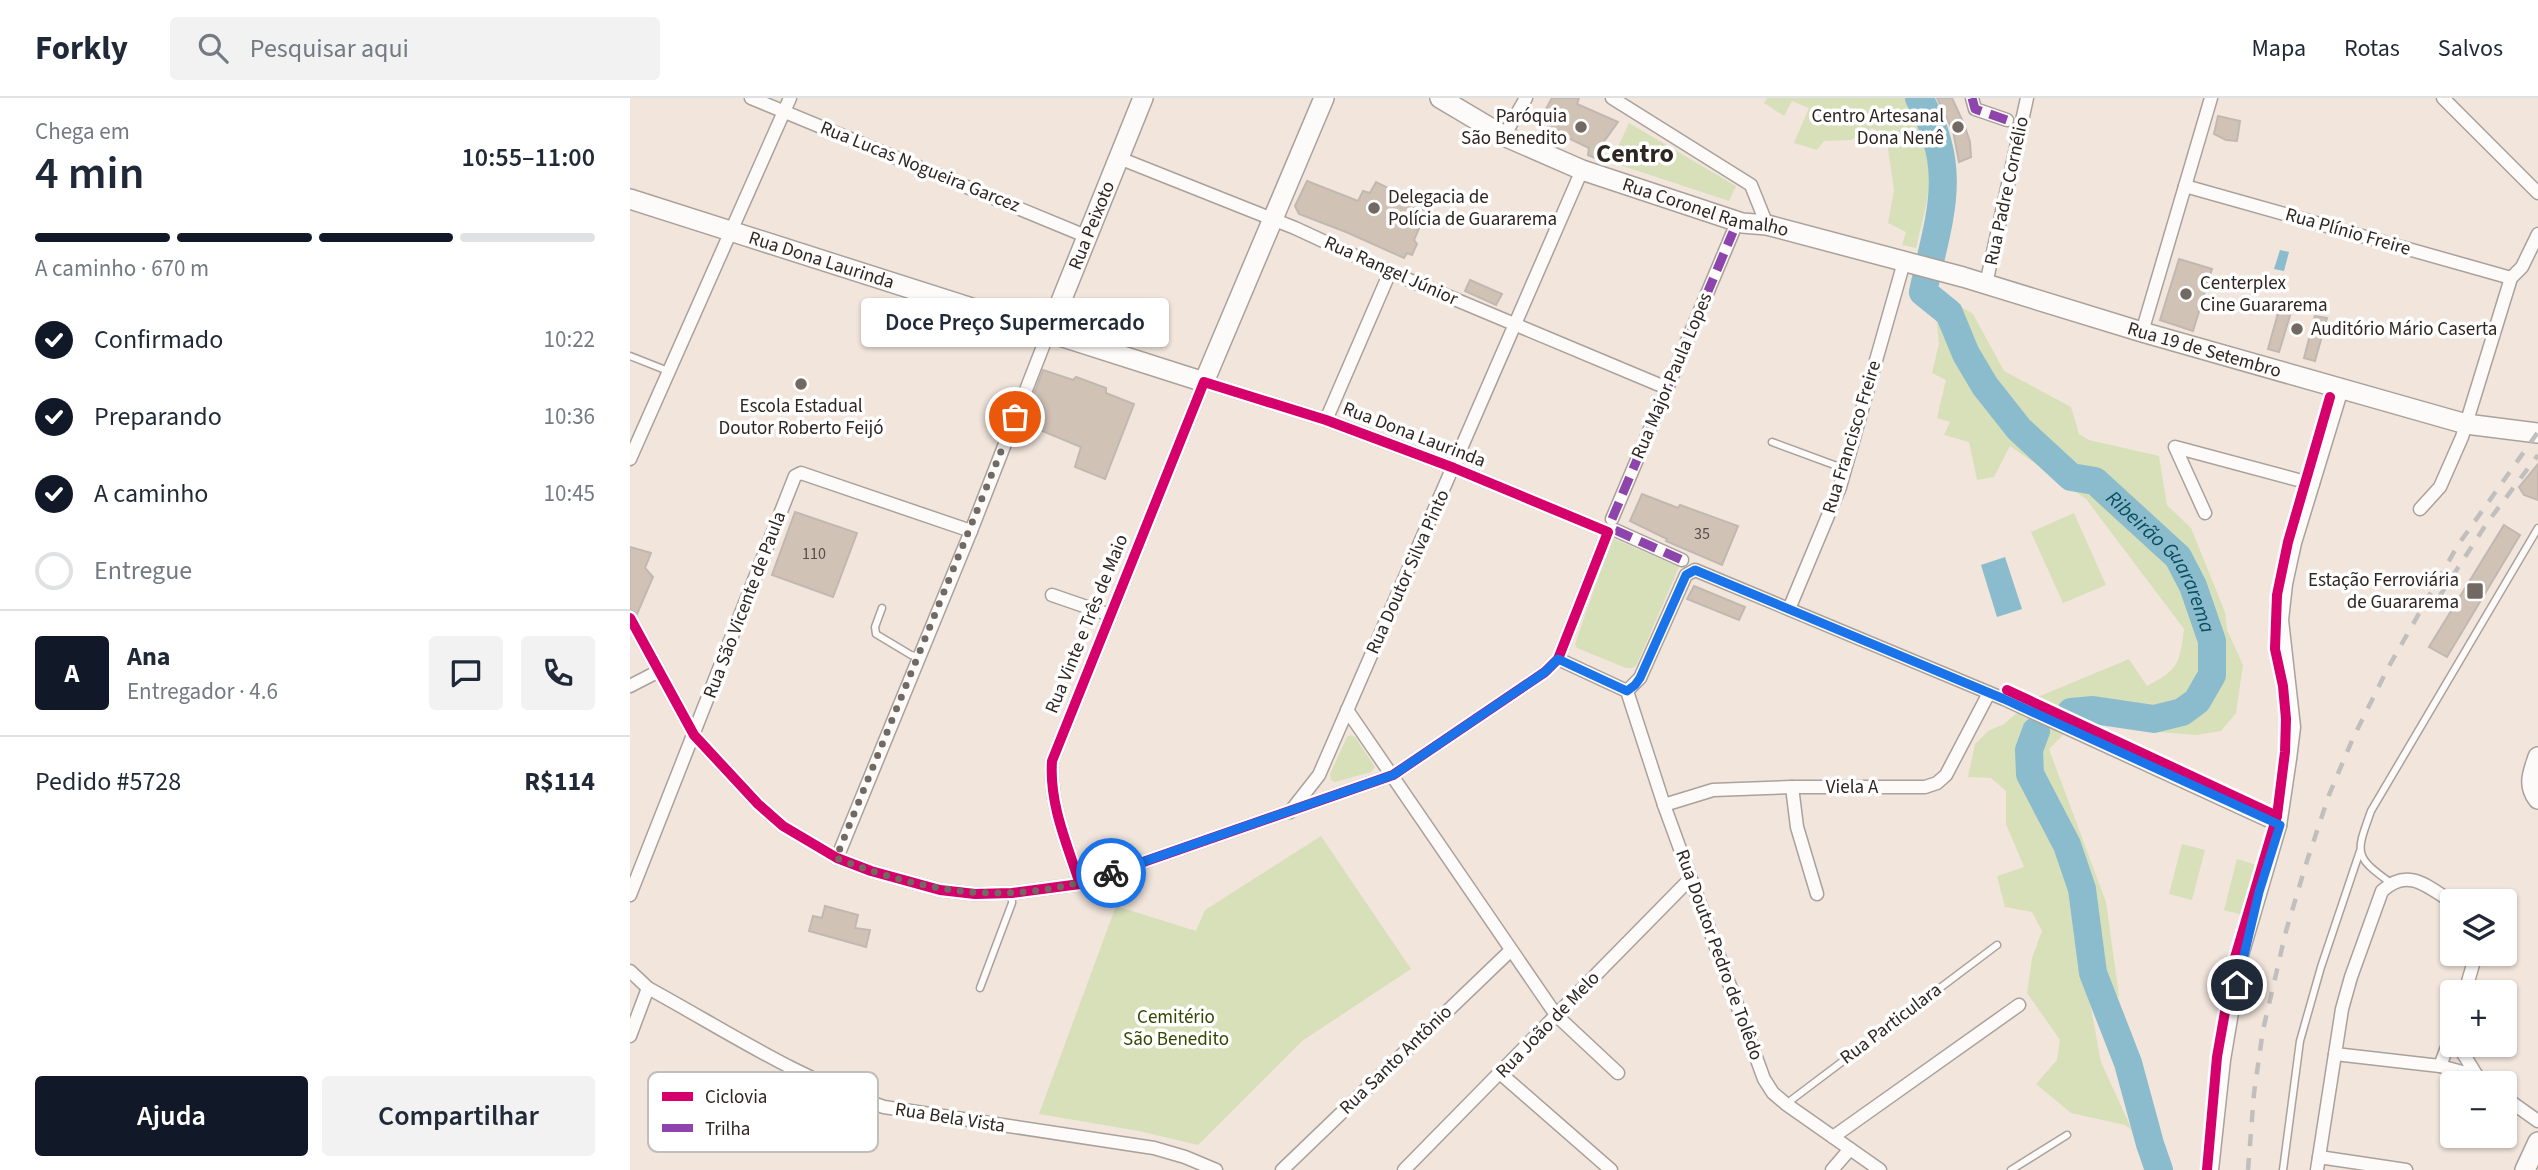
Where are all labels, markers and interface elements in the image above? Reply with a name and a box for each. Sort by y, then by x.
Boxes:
search box [170,17,660,80]
text: Forkly [35,25,128,72]
icon: search [194,29,232,67]
text: Pesquisar aqui [250,30,409,67]
text: Mapa [2251,31,2306,66]
text: Rotas [2344,31,2400,66]
text: Salvos [2438,31,2503,66]
place label: Paróquia São Benedito [1461,103,1567,152]
place label: Centro Artesanal Dona Nenê [1812,103,1944,152]
street label: Rua Padre Cornélio [1978,114,2036,268]
text: Chega em [35,115,130,148]
street label: Rua Lucas Nogueira Garcez [816,115,1024,219]
marker: Paróquia São Benedito [1573,119,1589,135]
marker: Centro Artesanal Dona Nenê [1950,119,1966,135]
district label: Centro [1596,135,1674,172]
text: 10:55–11:00 [462,139,595,176]
text: 4 min [35,141,144,206]
street label: Rua Coronel Ramalho [1619,171,1792,244]
street label: Rua Peixoto [1062,177,1122,274]
place label: Delegacia de Polícia de Guararema [1388,184,1557,233]
marker: Delegacia de Polícia de Guararema [1366,200,1382,216]
street label: Rua Plínio Freire [2282,201,2414,263]
street label: Rua Dona Laurinda [745,224,898,296]
street label: Rua Rangel Júnior [1320,229,1463,313]
text: A caminho · 670 m [35,252,209,285]
place label: Centerplex Cine Guararema [2200,270,2328,319]
marker: Centerplex Cine Guararema [2178,286,2194,302]
street label: Rua Major Paula Lopes [1625,288,1719,463]
callout: Doce Preço Supermercado [861,298,1169,347]
text: Doce Preço Supermercado [885,306,1145,339]
street label: Rua 19 de Setembro [2124,315,2285,384]
place label: Auditório Mário Caserta [2311,316,2497,343]
icon: check [35,321,73,359]
text: Confirmado [94,321,223,358]
marker: Auditório Mário Caserta [2289,321,2305,337]
text: 10:22 [544,323,595,356]
street label: Rua Francisco Freire [1816,357,1888,517]
marker: Escola Estadual Doutor Roberto Feijó [793,376,809,392]
pin [985,387,1045,447]
place label: Escola Estadual Doutor Roberto Feijó [718,393,884,442]
street label: Rua Dona Laurinda [1339,395,1489,475]
icon: check [35,398,73,436]
text: Preparando [94,398,222,435]
icon: bag [996,398,1034,436]
text: 10:36 [544,400,595,433]
icon: check [35,475,73,513]
text: A caminho [94,475,208,512]
text: 10:45 [544,477,595,510]
water label: Ribeirão Guararema [2099,483,2223,637]
street label: Rua Doutor Silva Pinto [1360,485,1456,659]
street label: Rua São Vicente de Paula [697,508,793,702]
house number: 35 [1694,523,1710,545]
street label: Rua Vinte e Três de Maio [1039,530,1135,718]
house number: 110 [802,543,826,565]
text: Entregue [94,552,192,589]
place label: Estação Ferroviária de Guararema [2308,567,2459,616]
marker: Estação Ferroviária de Guararema [2465,581,2485,601]
button: chat [429,636,503,710]
button: phone [521,636,595,710]
text: Ana [127,638,170,675]
text: A [65,655,79,692]
text: Entregador · 4.6 [127,675,278,708]
text: Pedido #5728 [35,763,181,800]
text: R$114 [524,763,595,800]
street label: Viela A [1826,774,1879,801]
courier [1076,838,1146,908]
street label: Rua Doutor Pedro de Tolêdo [1668,846,1770,1064]
icon: bike [1092,854,1130,892]
map controls [2440,889,2517,1148]
button: layers [2440,889,2517,966]
pin [2207,955,2267,1015]
street label: Rua João de Melo [1490,965,1606,1085]
icon: home [2218,966,2256,1004]
street label: Rua Particulara [1835,977,1947,1071]
button: + [2440,980,2517,1057]
street label: Rua Santo Antônio [1334,999,1458,1121]
park label: Cemitério São Benedito [1123,1004,1229,1053]
button: − [2440,1071,2517,1148]
legend [648,1072,878,1152]
button: Ajuda [35,1076,308,1156]
button: Compartilhar [322,1076,595,1156]
text: Ciclovia [705,1084,767,1111]
street label: Rua Bela Vista [893,1096,1007,1140]
text: Trilha [705,1116,750,1143]

